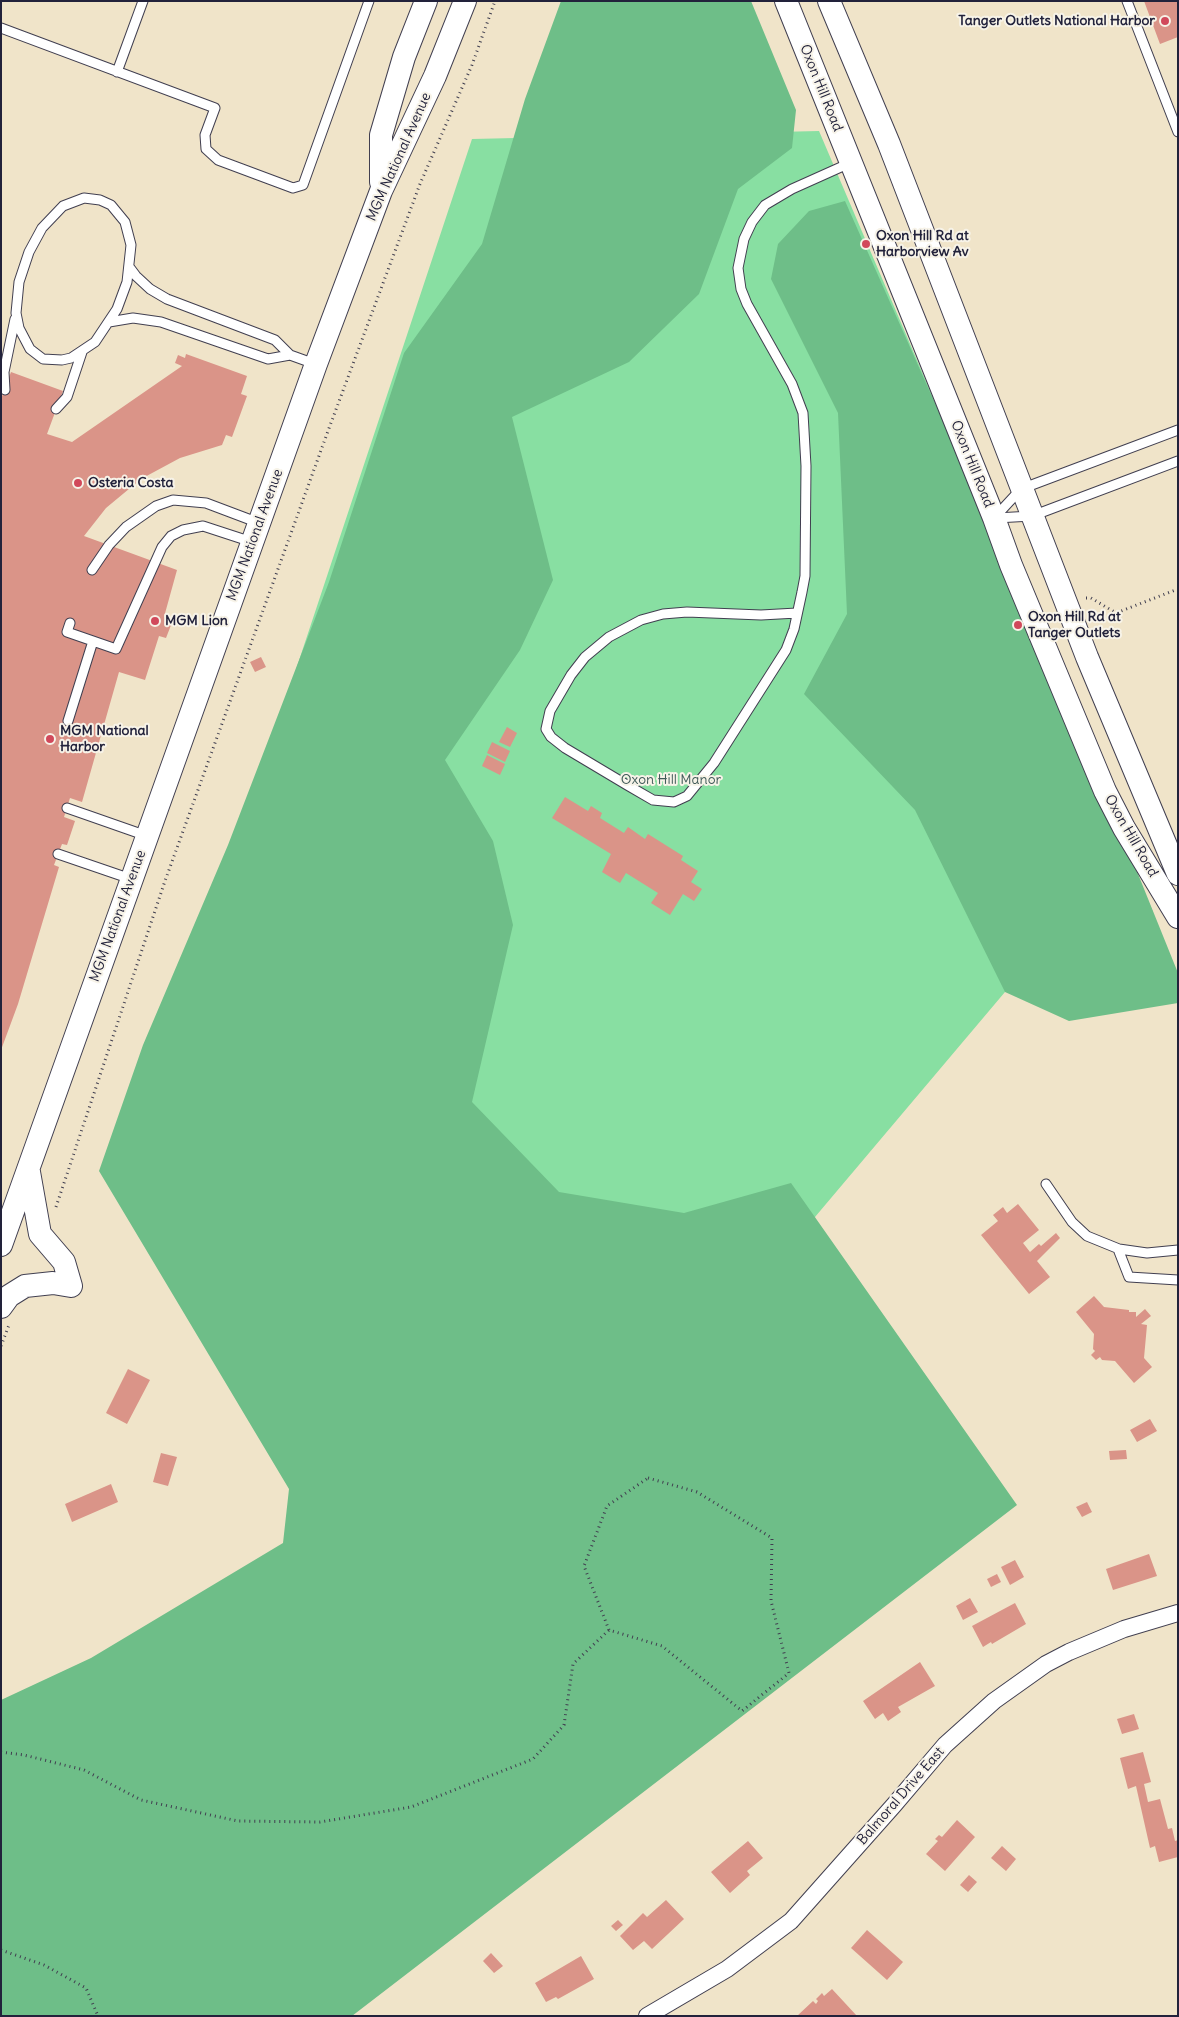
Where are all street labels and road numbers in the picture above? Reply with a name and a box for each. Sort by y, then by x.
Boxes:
street label: Oxon Hill Road [796,42,846,134]
street label: MGM National Avenue [363,90,435,224]
street label: Oxon Hill Road [947,418,997,510]
street label: MGM National Avenue [223,467,287,603]
street label: Oxon Hill Road [1101,792,1161,880]
street label: MGM National Avenue [86,848,150,984]
street label: Balmoral Drive East [854,1744,948,1848]

